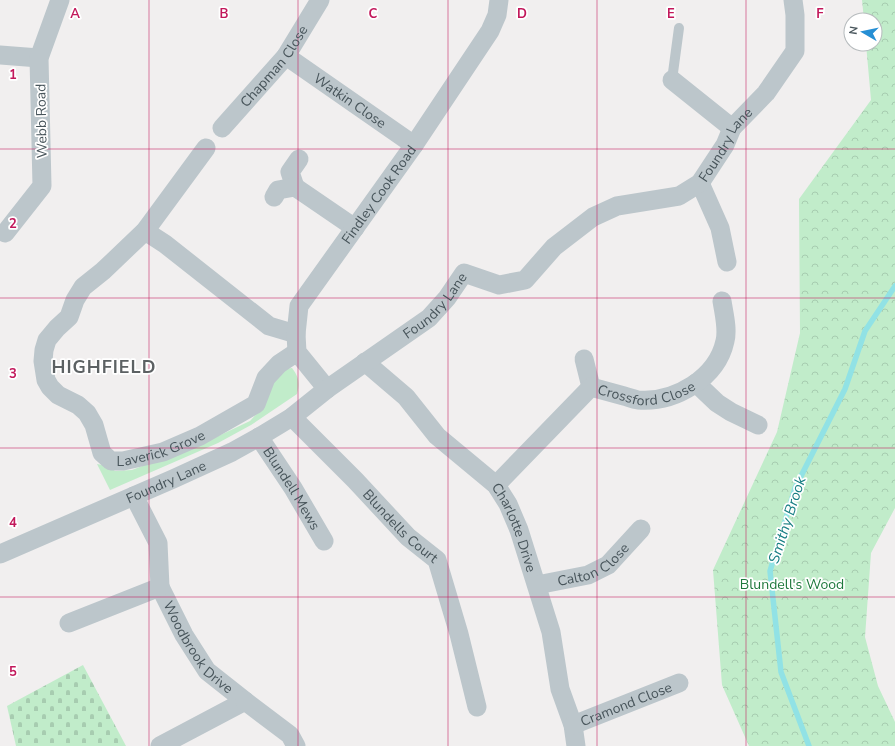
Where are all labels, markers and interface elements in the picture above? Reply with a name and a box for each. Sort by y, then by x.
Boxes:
text: A [70,5,80,23]
text: B [220,5,229,23]
text: C [369,5,378,23]
text: D [517,5,527,23]
text: E [667,5,675,23]
text: F [816,5,824,23]
north arrow [843,12,883,52]
street label: Chapman Close [236,22,312,111]
text: N [846,25,862,36]
text: 1 [9,66,17,84]
street label: Watkin Close [310,69,390,133]
street label: Webb Road [31,84,52,158]
street label: Foundry Lane [694,104,757,186]
street label: Findley Cook Road [337,142,421,248]
text: 2 [9,215,17,233]
street label: Foundry Lane [399,269,472,343]
district label: HIGHFIELD [52,355,156,379]
text: 3 [9,365,17,383]
street label: Crossford Close [596,377,699,410]
street label: Laverick Grove [117,426,209,471]
street label: Blundell Mews [258,443,325,534]
street label: Foundry Lane [123,456,209,508]
water label: Smithy Brook [764,473,811,566]
street label: Charlotte Drive [487,479,541,575]
street label: Blundells Court [358,485,442,567]
text: 4 [9,514,17,532]
street label: Calton Close [556,539,634,591]
park label: Blundell's Wood [740,575,844,594]
street label: Woodbrook Drive [158,598,237,698]
text: 5 [9,663,17,681]
street label: Cramond Close [578,678,675,731]

